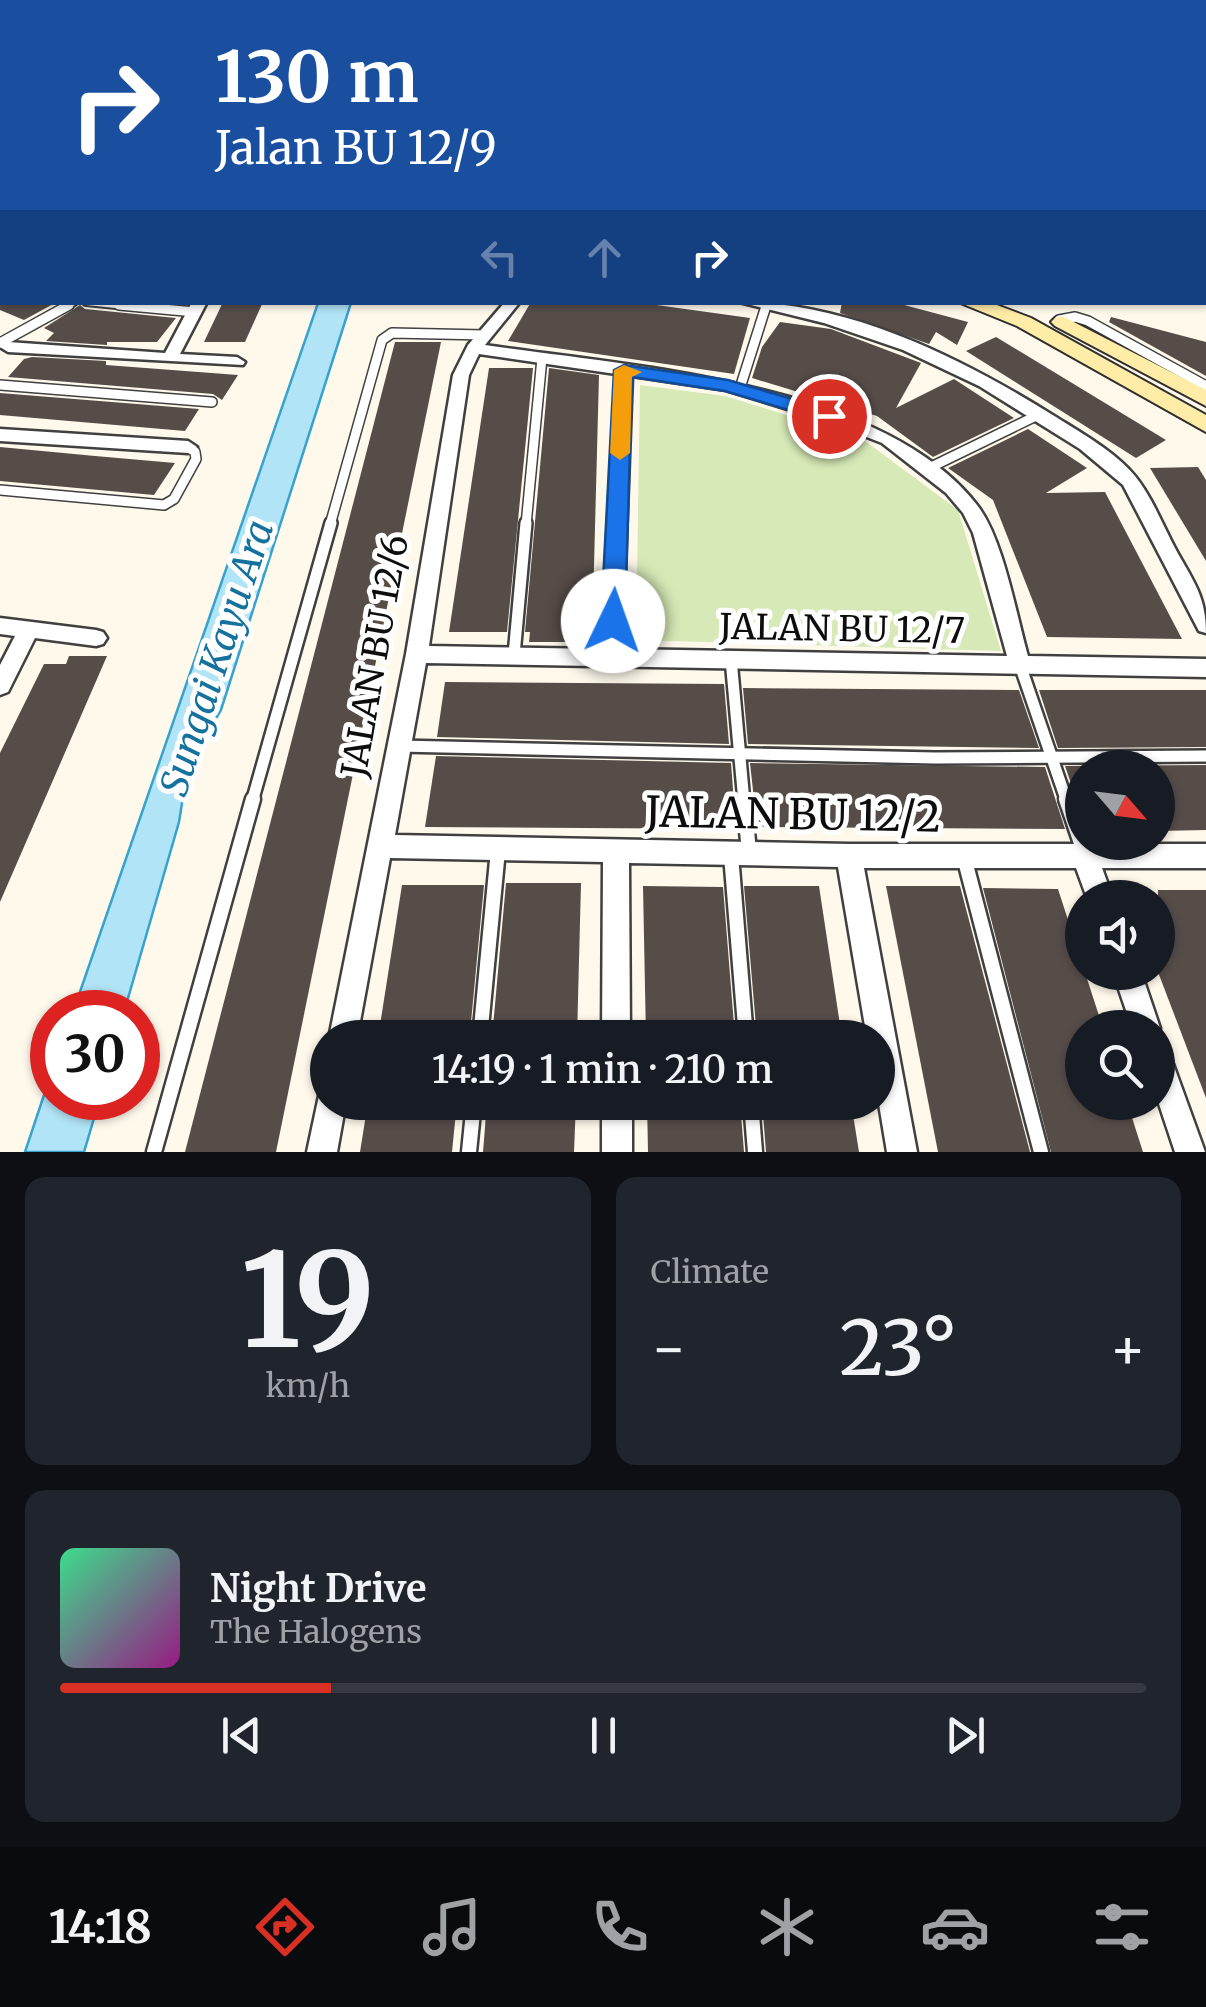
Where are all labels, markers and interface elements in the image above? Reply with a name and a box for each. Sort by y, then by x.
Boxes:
text: 130 m [215,33,419,121]
icon: right [50,40,180,170]
text: Jalan BU 12/9 [215,120,497,176]
icon: left [472,230,527,285]
icon: ahead [577,230,632,285]
icon: right [682,230,737,285]
pin [787,374,872,459]
icon: arrive [802,389,857,444]
water label: Sungai Kayu Ara [150,514,283,801]
street label: JALAN BU 12/6 [332,531,418,782]
position arrow [561,569,665,673]
street label: JALAN BU 12/7 [718,605,965,653]
north arrow [1065,750,1175,860]
map controls [1065,750,1175,1120]
street label: JALAN BU 12/2 [644,785,941,843]
button: sound [1065,880,1175,990]
speed limit sign: 30 [30,990,160,1120]
button: search [1065,1010,1175,1120]
text: 14:19 · 1 min · 210 m [432,1046,773,1093]
text: 19 [241,1219,375,1382]
text: Climate [651,1252,769,1292]
text: 23° [839,1301,957,1395]
text: − [651,1314,687,1383]
text: + [1109,1314,1146,1383]
text: km/h [265,1366,350,1406]
text: Night Drive [210,1565,427,1612]
text: The Halogens [210,1612,422,1652]
icon: previous [214,1708,269,1763]
icon: pause [576,1708,631,1763]
icon: next [938,1708,993,1763]
icon: directions [250,1892,320,1962]
icon: music [417,1892,487,1962]
icon: phone [585,1892,655,1962]
icon: climate [752,1892,822,1962]
icon: car [920,1892,990,1962]
icon: filters [1087,1892,1157,1962]
text: 14:18 [49,1899,152,1955]

